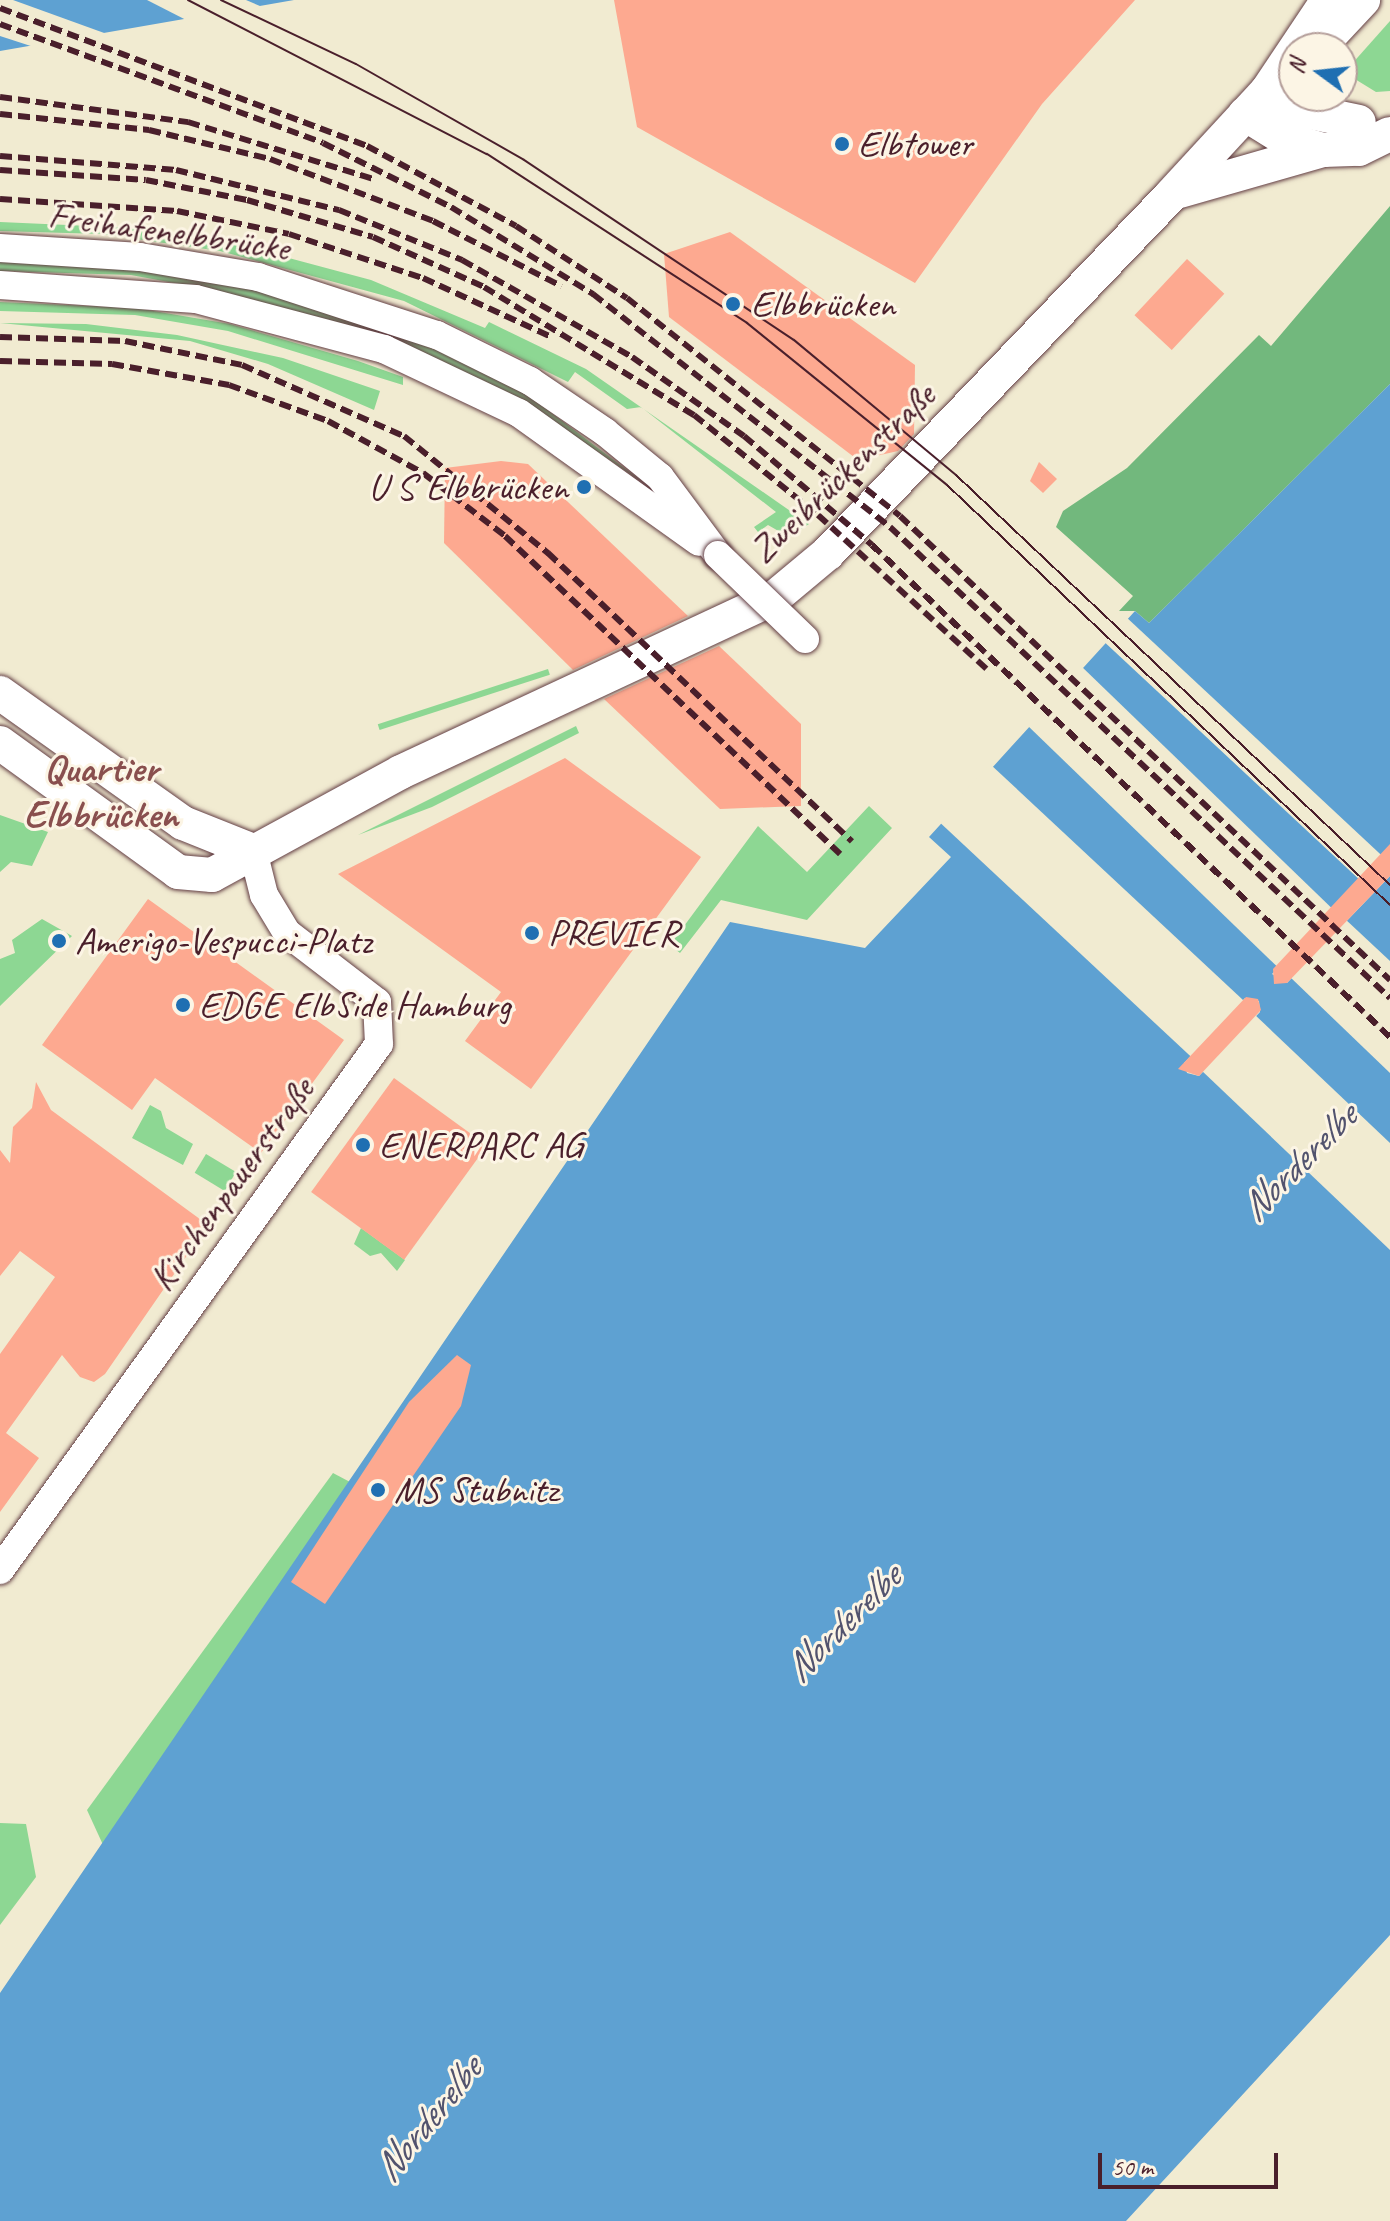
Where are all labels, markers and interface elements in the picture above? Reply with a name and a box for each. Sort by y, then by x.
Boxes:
north arrow [1278,32,1358,112]
text: N [1281,56,1312,77]
place label: Elbtower [858,121,972,167]
marker: Elbtower [833,135,851,153]
street label: Freihafenelbbrücke [46,192,292,270]
place label: Elbbrücken [751,281,895,327]
marker: Elbbrücken [722,293,744,315]
street label: Zweibrückenstraße [740,373,944,573]
place label: U S Elbbrücken [369,464,568,510]
marker: U S Elbbrücken [575,478,593,496]
district label: Quartier Elbbrücken [24,744,178,838]
place label: PREVIER [548,910,679,956]
place label: Amerigo-Vespucci-Platz [75,918,372,964]
marker: PREVIER [523,924,541,942]
marker: Amerigo-Vespucci-Platz [50,932,68,950]
place label: EDGE ElbSide Hamburg [199,982,513,1028]
marker: EDGE ElbSide Hamburg [174,996,192,1014]
street label: Kirchenpauerstraße [138,1068,324,1300]
water label: Norderelbe [1229,1093,1367,1231]
place label: ENERPARC AG [379,1122,581,1168]
marker: ENERPARC AG [354,1136,372,1154]
place label: MS Stubnitz [394,1467,559,1513]
marker: MS Stubnitz [369,1481,387,1499]
water label: Norderelbe [773,1554,911,1692]
water label: Norderelbe [362,2047,492,2191]
scale bar [1102,2137,1282,2187]
text: 50 m [1112,2152,1153,2182]

